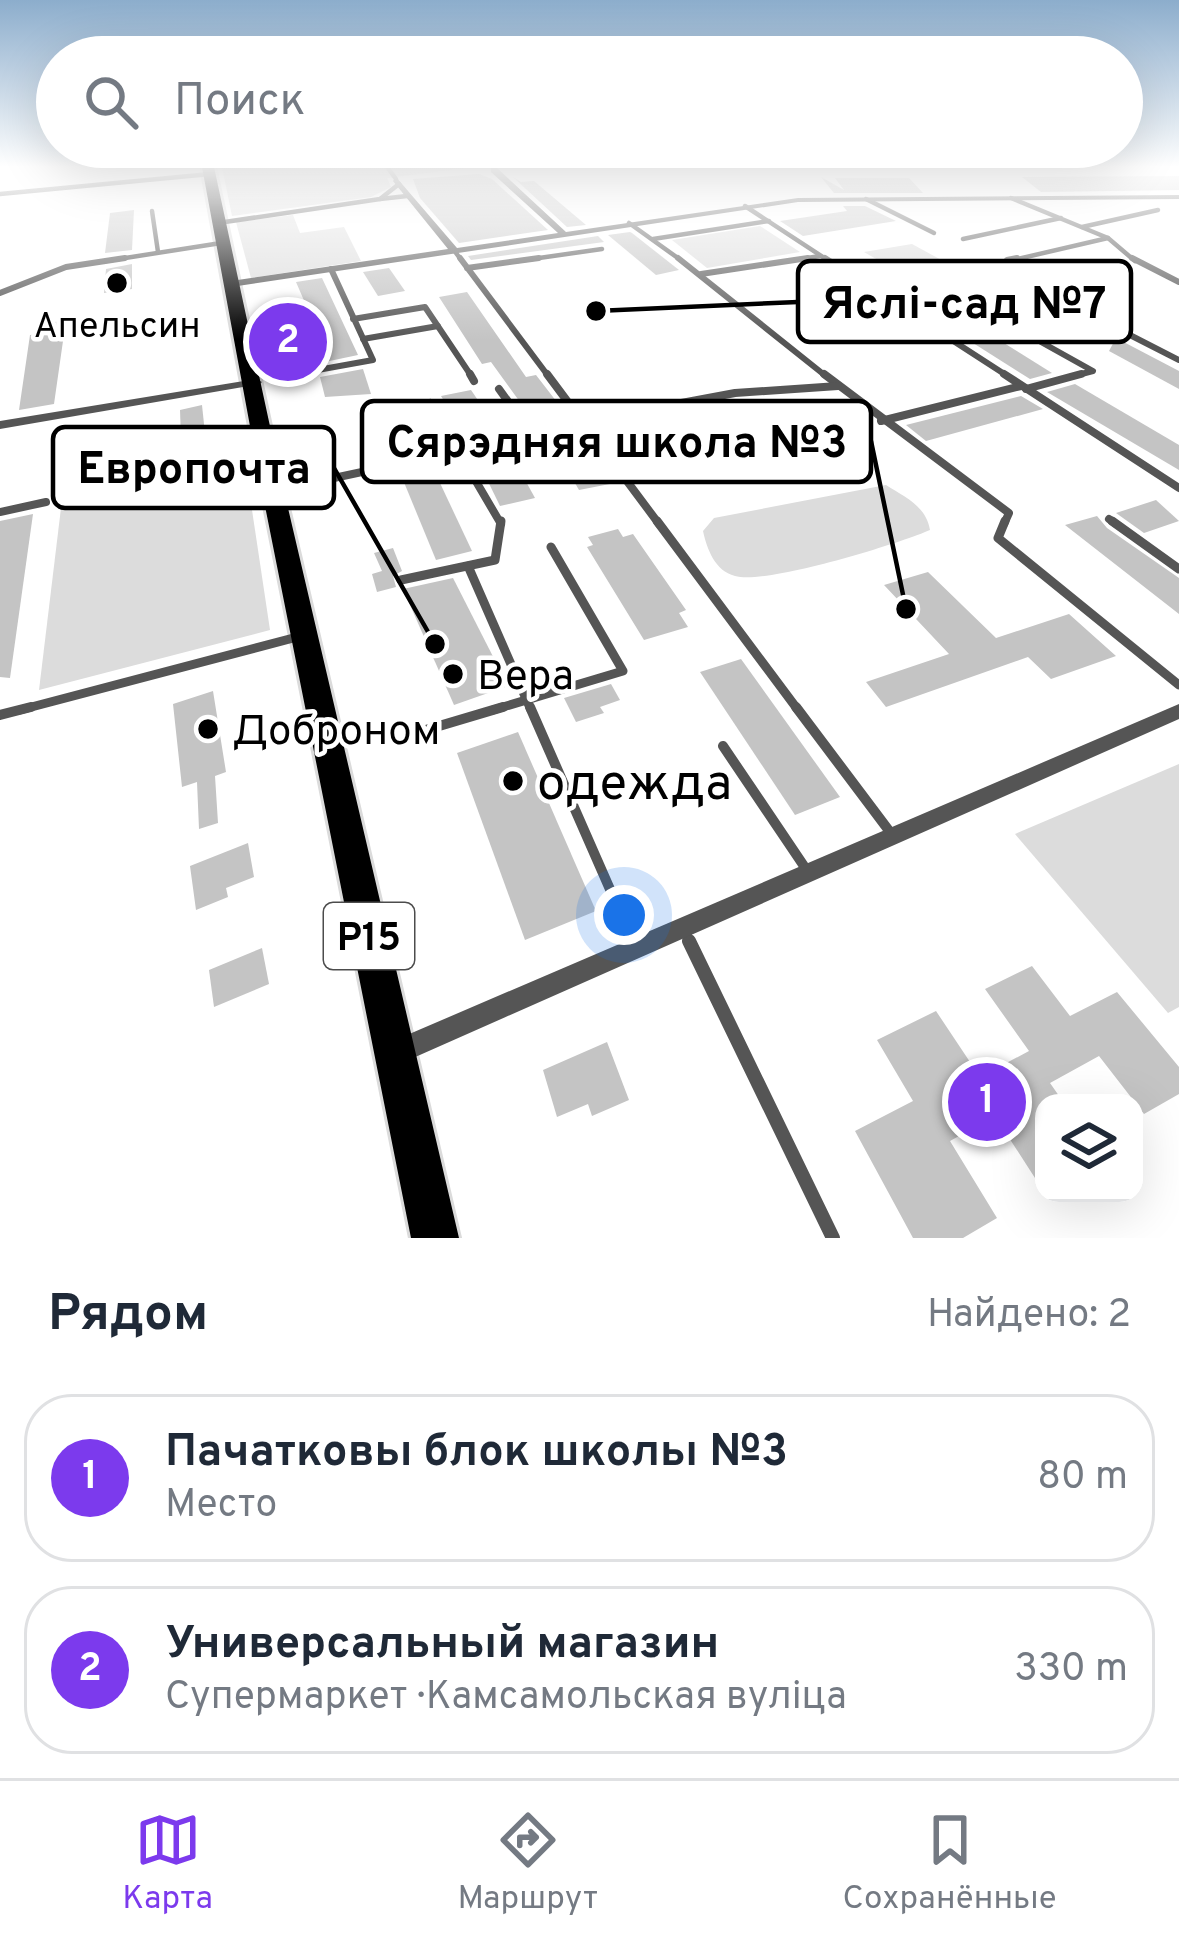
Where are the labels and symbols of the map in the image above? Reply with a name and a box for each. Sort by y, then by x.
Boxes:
callout: Яслі-сад №7 [798,261,1131,342]
marker: Апельсин [104,270,130,296]
text: Яслі-сад №7 [821,278,1107,335]
pin: 2 [249,297,327,387]
place label: Апельсин [33,305,201,351]
callout: Сярэдняя школа №3 [362,401,871,482]
text: Сярэдняя школа №3 [387,417,847,474]
callout: Европочта [53,427,334,508]
text: Европочта [77,443,311,500]
place label: Вера [477,652,574,705]
marker: Вера [440,661,466,687]
place label: Доброном [232,707,440,760]
marker: Доброном [195,716,221,742]
place label: одежда [537,754,732,819]
marker: одежда [500,768,526,794]
your location [594,885,654,945]
road number: Р15 [324,903,414,969]
pin: 1 [948,1057,1026,1147]

